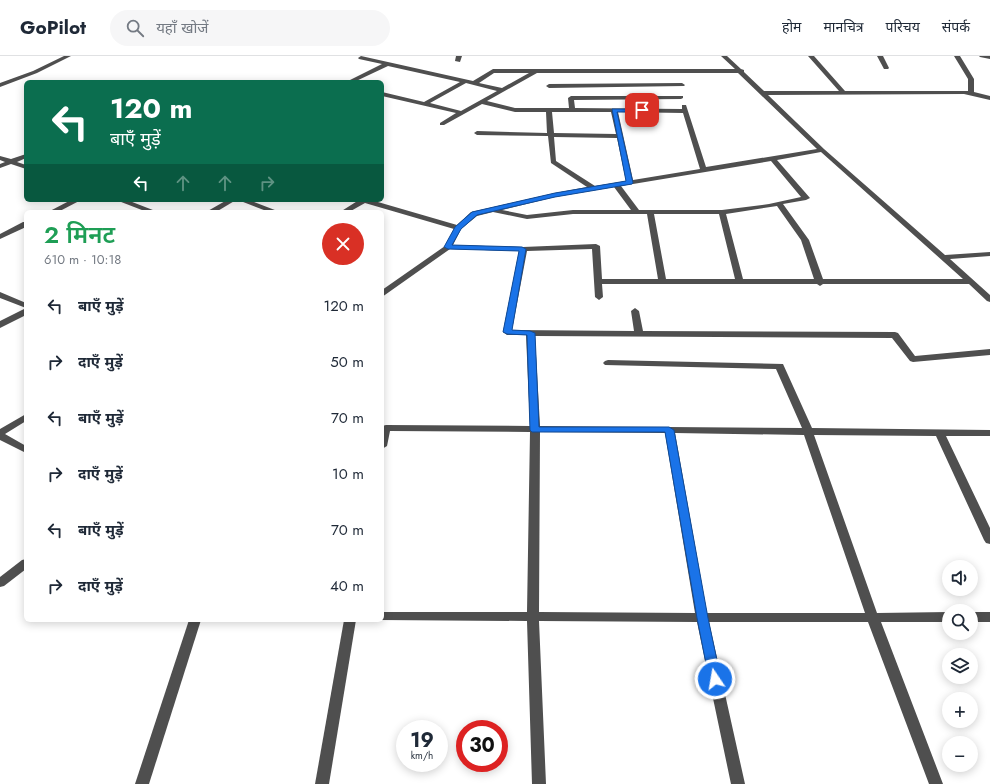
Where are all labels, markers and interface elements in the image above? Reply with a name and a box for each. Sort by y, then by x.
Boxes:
search box [110,10,390,46]
text: GoPilot [20,14,86,41]
icon: search [124,17,146,39]
text: यहाँ खोजें [156,17,208,39]
text: होम [782,17,801,37]
text: मानचित्र [823,17,864,37]
text: परिचय [886,17,920,37]
text: संपर्क [942,17,970,37]
text: 120 m [110,88,193,129]
pin [625,93,659,127]
icon: left [44,96,96,148]
icon: arrive [631,99,653,121]
text: बाएँ मुड़ें [110,126,161,152]
icon: left [130,172,152,194]
icon: ahead [172,172,194,194]
icon: ahead [214,172,236,194]
icon: right [256,172,278,194]
text: 2 मिनट [44,217,115,252]
button: close [322,223,364,265]
text: 610 m · 10:18 [44,250,121,269]
icon: left [44,295,66,317]
text: बाएँ मुड़ें [78,295,124,317]
text: 120 m [324,295,364,317]
icon: right [44,351,66,373]
text: दाएँ मुड़ें [78,351,123,373]
text: 50 m [330,351,364,373]
icon: left [44,407,66,429]
text: बाएँ मुड़ें [78,407,124,429]
text: 70 m [331,407,364,429]
icon: right [44,463,66,485]
text: दाएँ मुड़ें [78,463,123,485]
text: 10 m [332,463,364,485]
icon: left [44,519,66,541]
text: बाएँ मुड़ें [78,519,124,541]
text: 70 m [331,519,364,541]
map controls [942,560,978,772]
button: sound [942,560,978,596]
icon: right [44,575,66,597]
text: दाएँ मुड़ें [78,575,123,597]
text: 40 m [330,575,364,597]
button: search [942,604,978,640]
button: layers [942,648,978,684]
position arrow [694,658,736,700]
button: + [942,692,978,728]
speed limit sign: 30 [456,720,508,772]
text: 19 [410,726,434,755]
button: − [942,736,978,772]
text: km/h [411,748,433,763]

